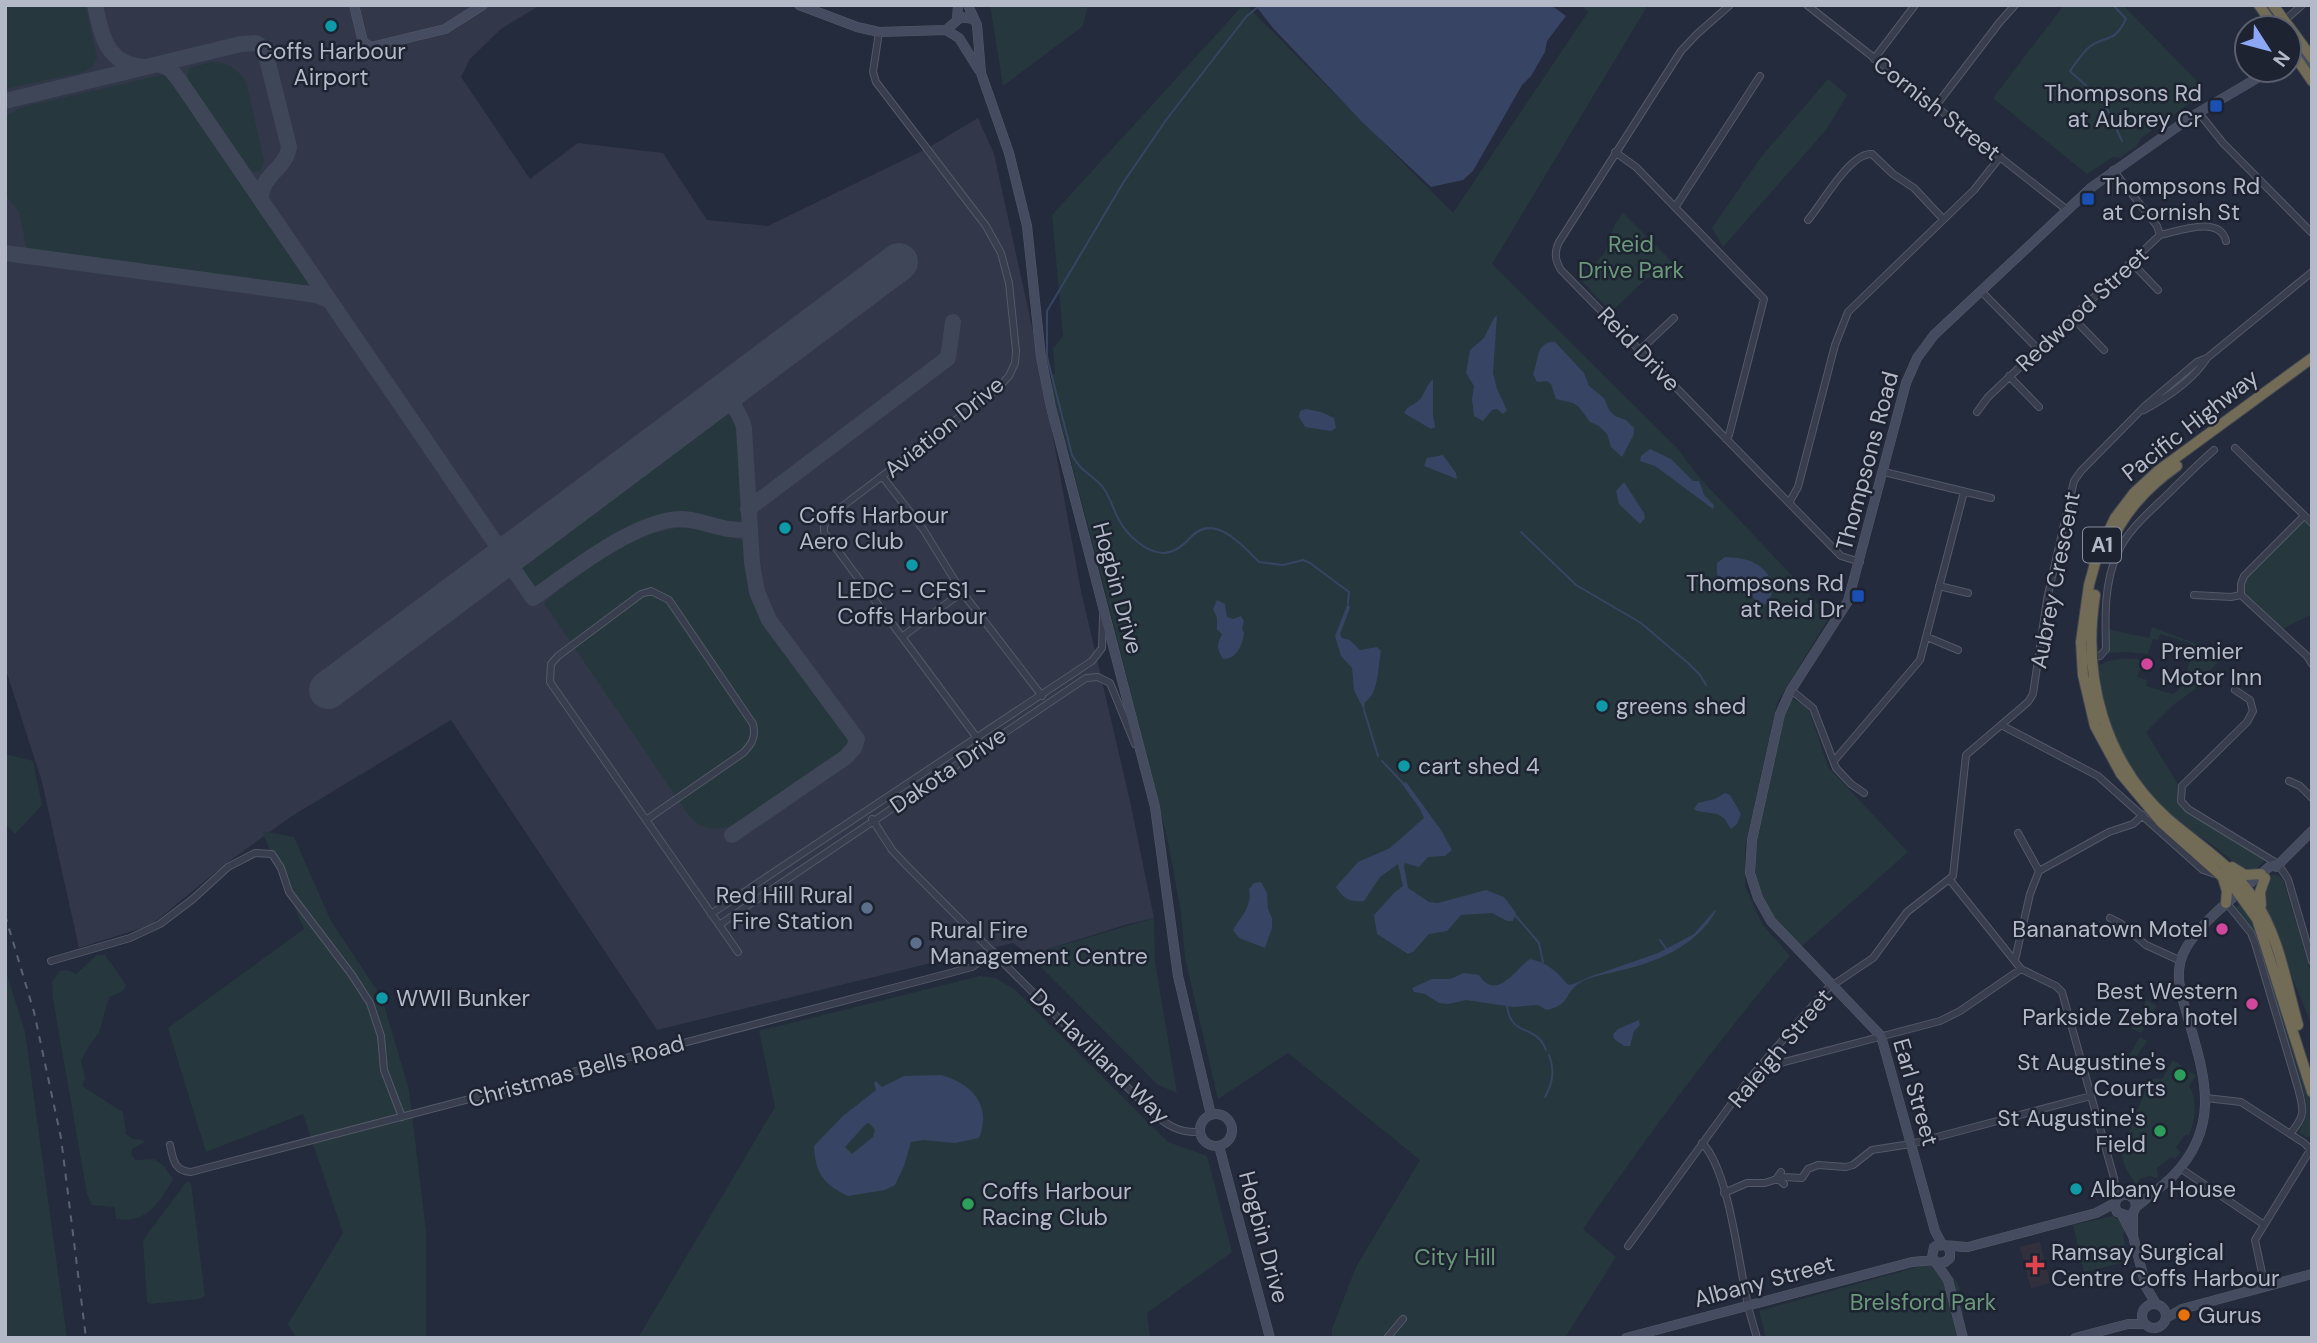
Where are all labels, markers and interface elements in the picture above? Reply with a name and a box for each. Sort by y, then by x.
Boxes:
north arrow [2233,14,2303,84]
marker: Coffs Harbour Airport [323,18,339,34]
place label: Coffs Harbour Airport [256,36,406,92]
text: N [2267,46,2296,72]
street label: Cornish Street [1867,49,2007,167]
place label: Thompsons Rd at Aubrey Cr [2044,78,2202,134]
marker: Thompsons Rd at Aubrey Cr [2208,98,2224,114]
place label: Thompsons Rd at Cornish St [2102,171,2260,227]
marker: Thompsons Rd at Cornish St [2080,191,2096,207]
park label: Reid Drive Park [1578,229,1684,285]
street label: Redwood Street [2009,240,2155,378]
street label: Reid Drive [1591,300,1687,398]
street label: Pacific Highway [2116,362,2265,488]
street label: Thompsons Road [1829,368,1905,554]
street label: Aviation Drive [878,369,1010,485]
street label: Aubrey Crescent [2023,489,2087,671]
place label: Coffs Harbour Aero Club [799,500,948,556]
street label: Hogbin Drive [1086,519,1150,657]
marker: Coffs Harbour Aero Club [777,520,793,536]
road number: A1 [2083,528,2121,562]
marker: LEDC - CFS1 - Coffs Harbour [904,557,920,573]
place label: Thompsons Rd at Reid Dr [1686,568,1844,624]
place label: LEDC - CFS1 - Coffs Harbour [837,575,987,631]
marker: Thompsons Rd at Reid Dr [1850,588,1866,604]
place label: Premier Motor Inn [2161,636,2262,692]
marker: Premier Motor Inn [2139,656,2155,672]
place label: greens shed [1616,691,1746,721]
marker: greens shed [1594,698,1610,714]
street label: Dakota Drive [884,720,1012,820]
place label: cart shed 4 [1418,751,1540,781]
marker: cart shed 4 [1396,758,1412,774]
place label: Red Hill Rural Fire Station [716,880,853,936]
marker: Red Hill Rural Fire Station [859,900,875,916]
place label: Bananatown Motel [2012,914,2208,944]
place label: Rural Fire Management Centre [930,915,1148,971]
marker: Bananatown Motel [2214,921,2230,937]
marker: Rural Fire Management Centre [908,935,924,951]
place label: Best Western Parkside Zebra hotel [2022,976,2238,1032]
street label: De Havilland Way [1024,982,1176,1130]
street label: Raleigh Street [1721,982,1839,1114]
place label: WWII Bunker [396,983,530,1013]
marker: WWII Bunker [374,990,390,1006]
marker: Best Western Parkside Zebra hotel [2244,996,2260,1012]
street label: Christmas Bells Road [464,1028,688,1114]
street label: Earl Street [1886,1035,1946,1149]
place label: St Augustine's Courts [2017,1047,2166,1103]
marker: St Augustine's Courts [2172,1067,2188,1083]
place label: St Augustine's Field [1997,1103,2146,1159]
marker: St Augustine's Field [2152,1123,2168,1139]
street label: Hogbin Drive [1232,1168,1296,1306]
place label: Albany House [2090,1174,2236,1204]
place label: Coffs Harbour Racing Club [982,1176,1131,1232]
marker: Albany House [2068,1181,2084,1197]
marker: Coffs Harbour Racing Club [960,1196,976,1212]
place label: Ramsay Surgical Centre Coffs Harbour [2051,1237,2279,1293]
park label: City Hill [1414,1242,1496,1272]
street label: Albany Street [1690,1248,1838,1314]
marker: Ramsay Surgical Centre Coffs Harbour [2025,1255,2045,1275]
park label: Brelsford Park [1850,1287,1997,1317]
place label: Gurus [2198,1300,2262,1330]
marker: Gurus [2176,1307,2192,1323]

